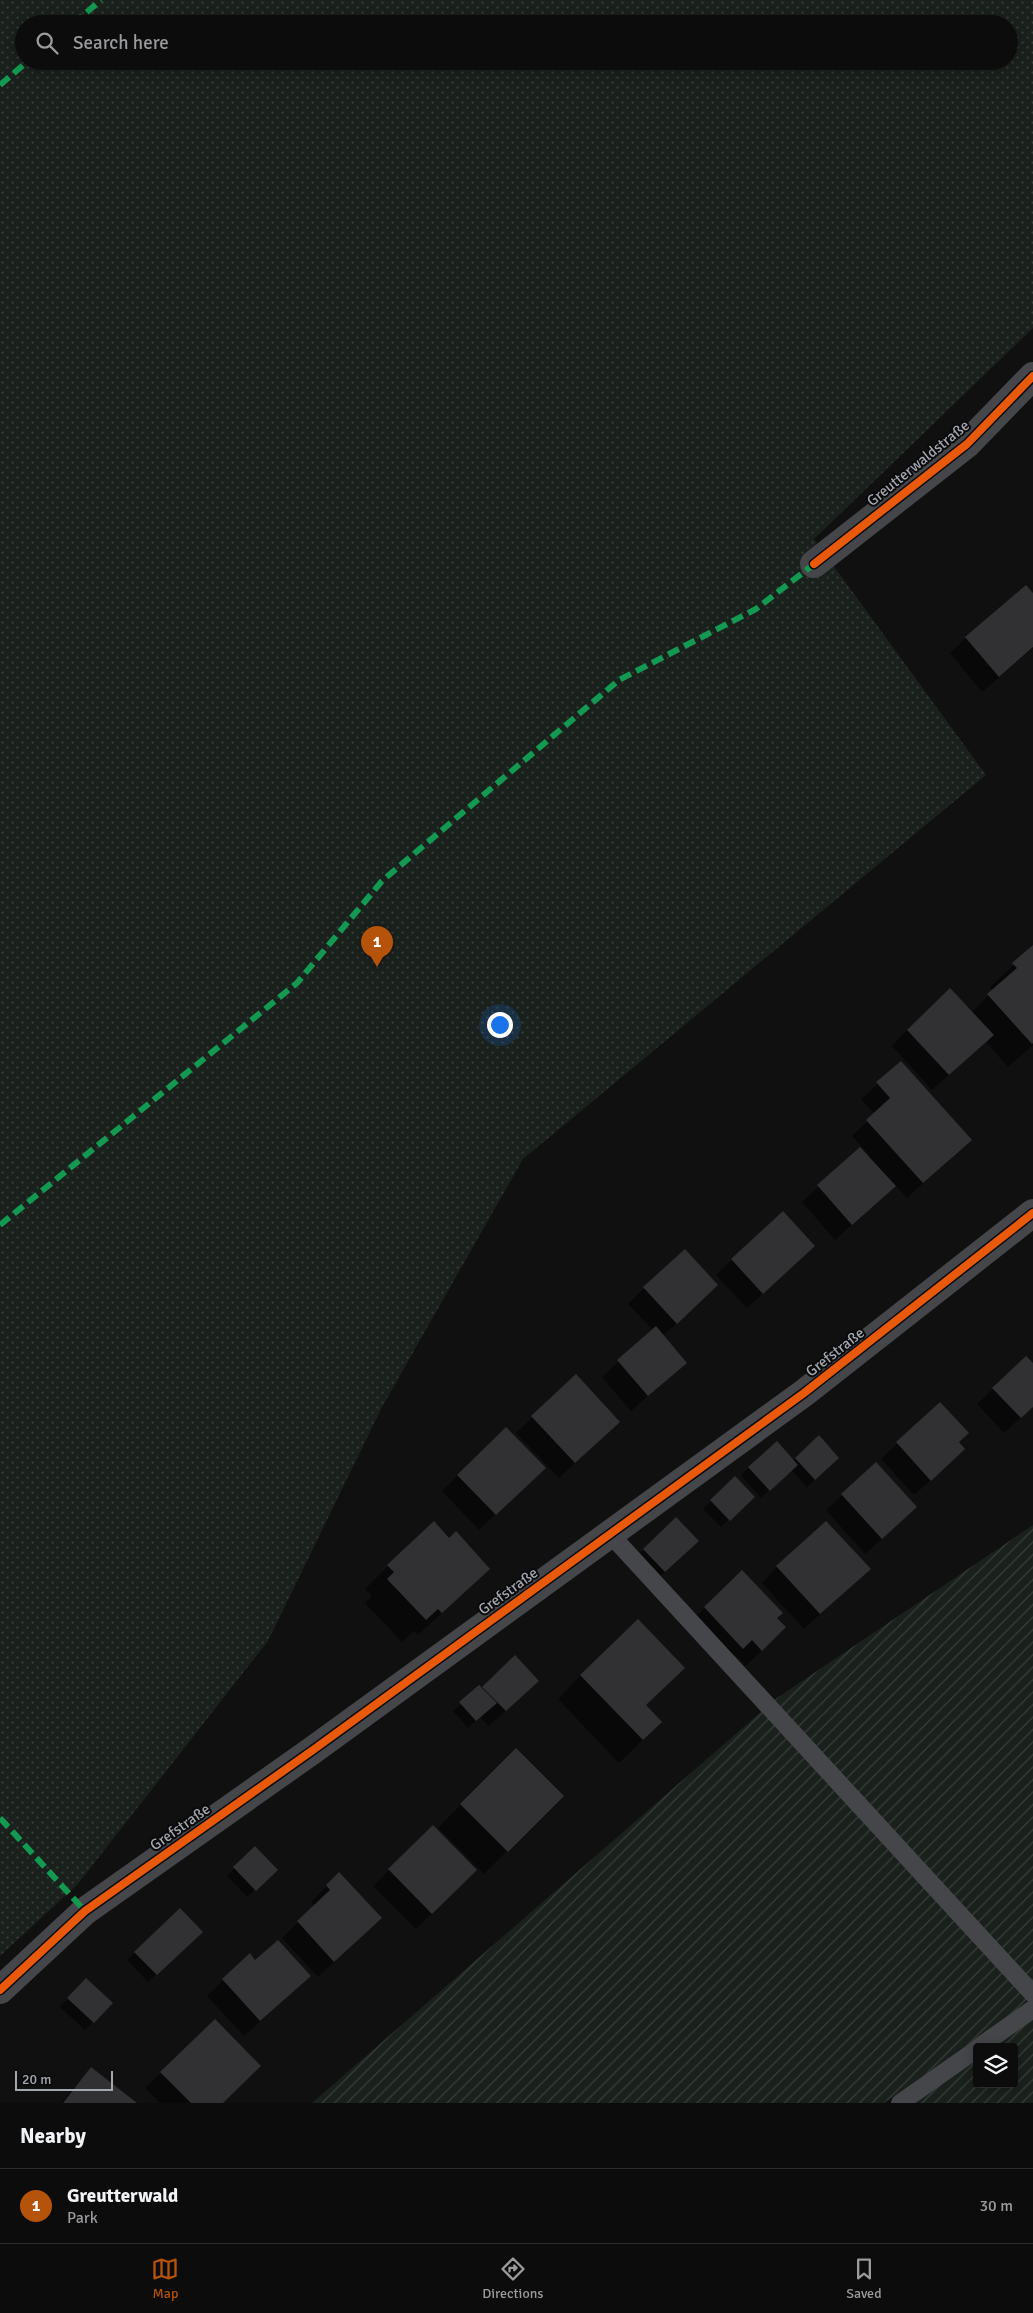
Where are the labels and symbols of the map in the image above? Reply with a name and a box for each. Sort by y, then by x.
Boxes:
street label: Greutterwaldstraße [863,416,973,510]
pin: 1 [361,926,393,967]
your location [487,1012,513,1038]
street label: Grefstraße [802,1324,868,1380]
street label: Grefstraße [475,1563,541,1619]
street label: Grefstraße [147,1800,213,1854]
scale bar [15,2068,112,2091]

